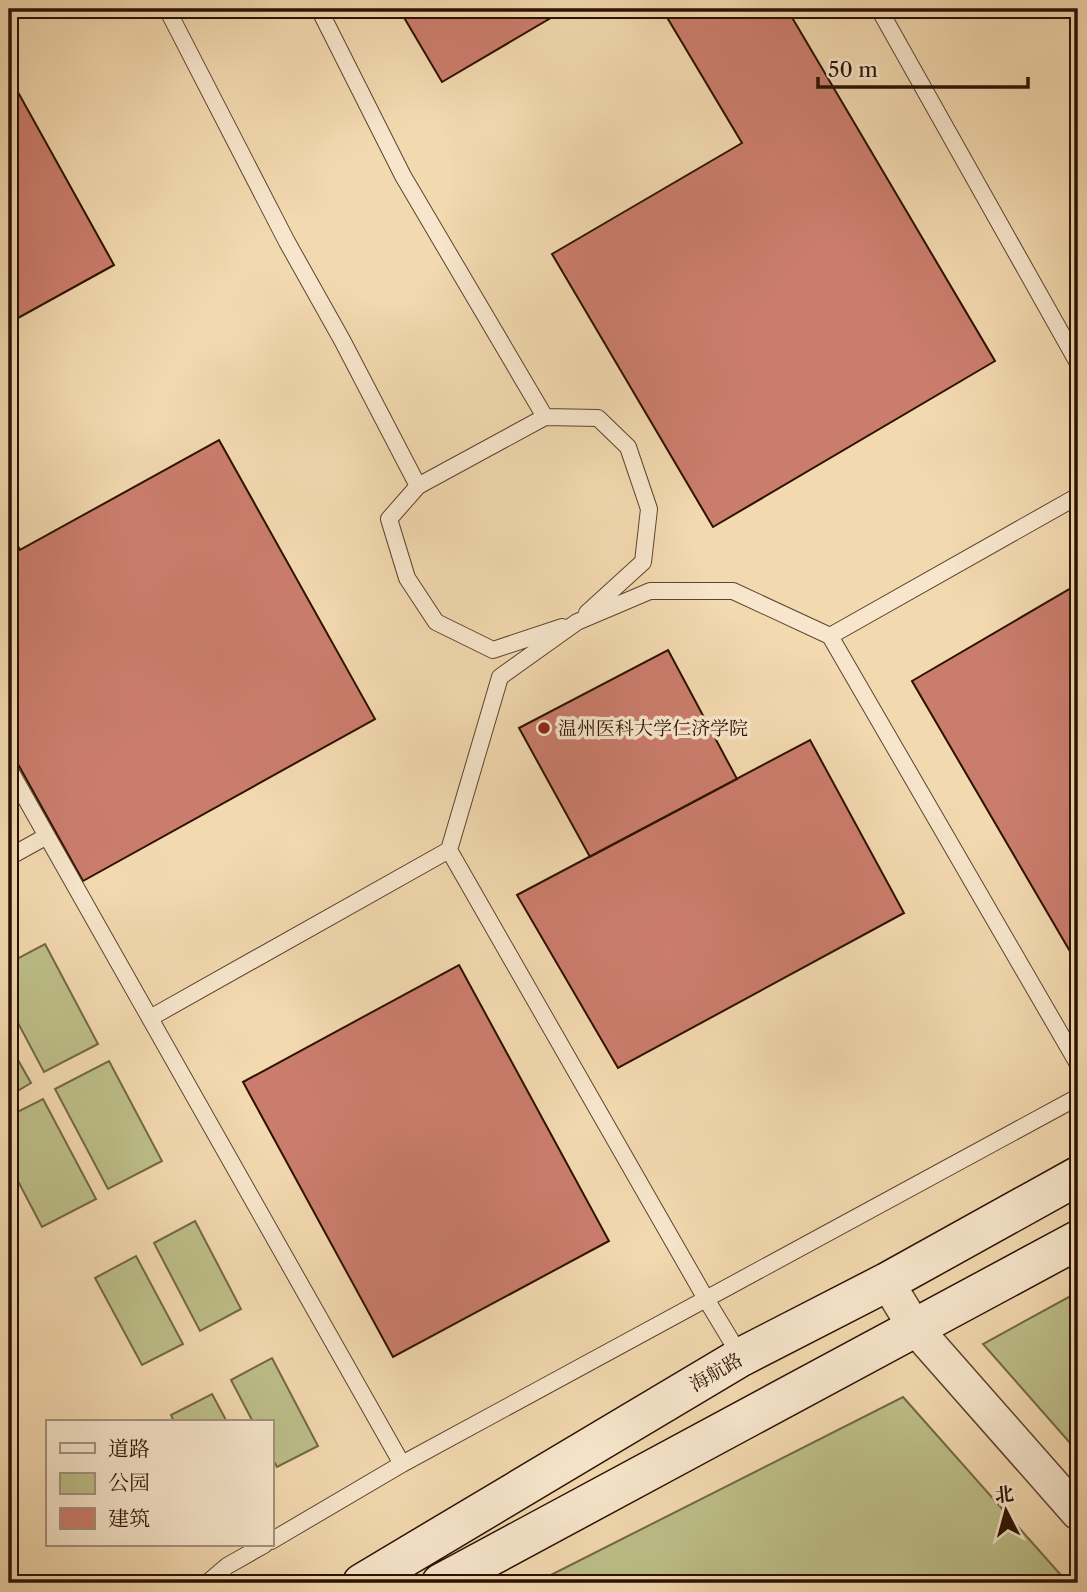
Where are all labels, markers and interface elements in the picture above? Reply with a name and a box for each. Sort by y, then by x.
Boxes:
scale bar [818,46,1028,90]
text: 50 m [828,57,878,82]
place label: 温州医科大学仁济学院 [558,717,748,740]
marker: 温州医科大学仁济学院 [536,720,552,736]
street label: 海航路 [686,1348,746,1396]
legend [46,1420,273,1546]
text: 道路 [108,1436,150,1461]
text: 公园 [108,1470,150,1495]
north arrow [972,1476,1042,1546]
text: 北 [994,1482,1015,1507]
text: 建筑 [108,1506,150,1531]

